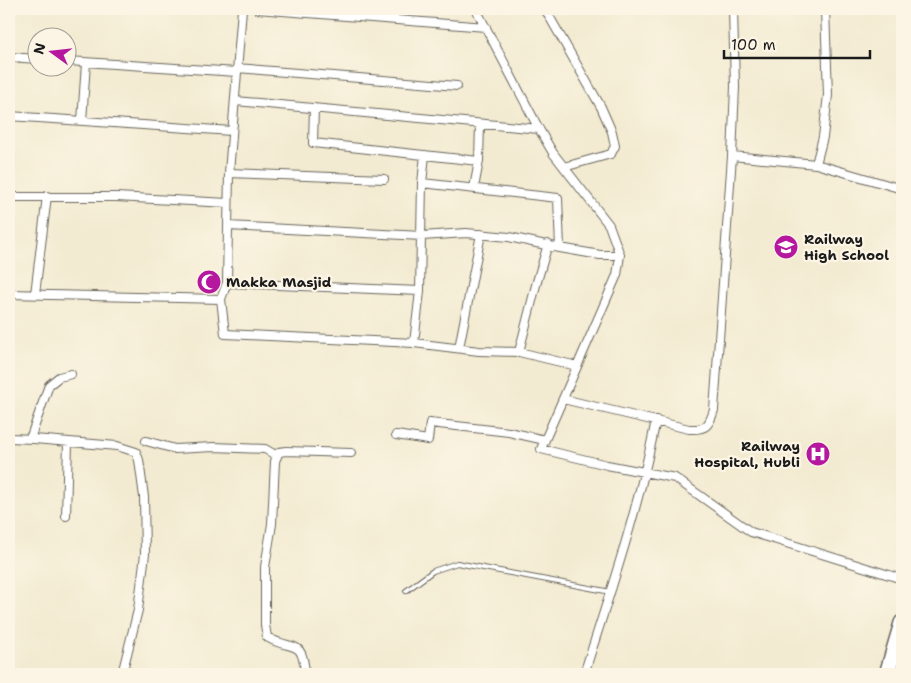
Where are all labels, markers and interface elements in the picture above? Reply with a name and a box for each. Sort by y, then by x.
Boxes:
north arrow [28,28,78,78]
scale bar [724,28,870,60]
text: 100 m [731,35,776,55]
text: N [29,41,50,56]
place label: Railway High School [804,230,889,264]
school or university icon: Railway High School [773,234,799,260]
mosque icon: Makka Masjid [196,269,222,295]
place label: Makka Masjid [226,273,332,291]
place label: Railway Hospital, Hubli [694,437,800,471]
hospital icon: Railway Hospital, Hubli [805,441,831,467]

